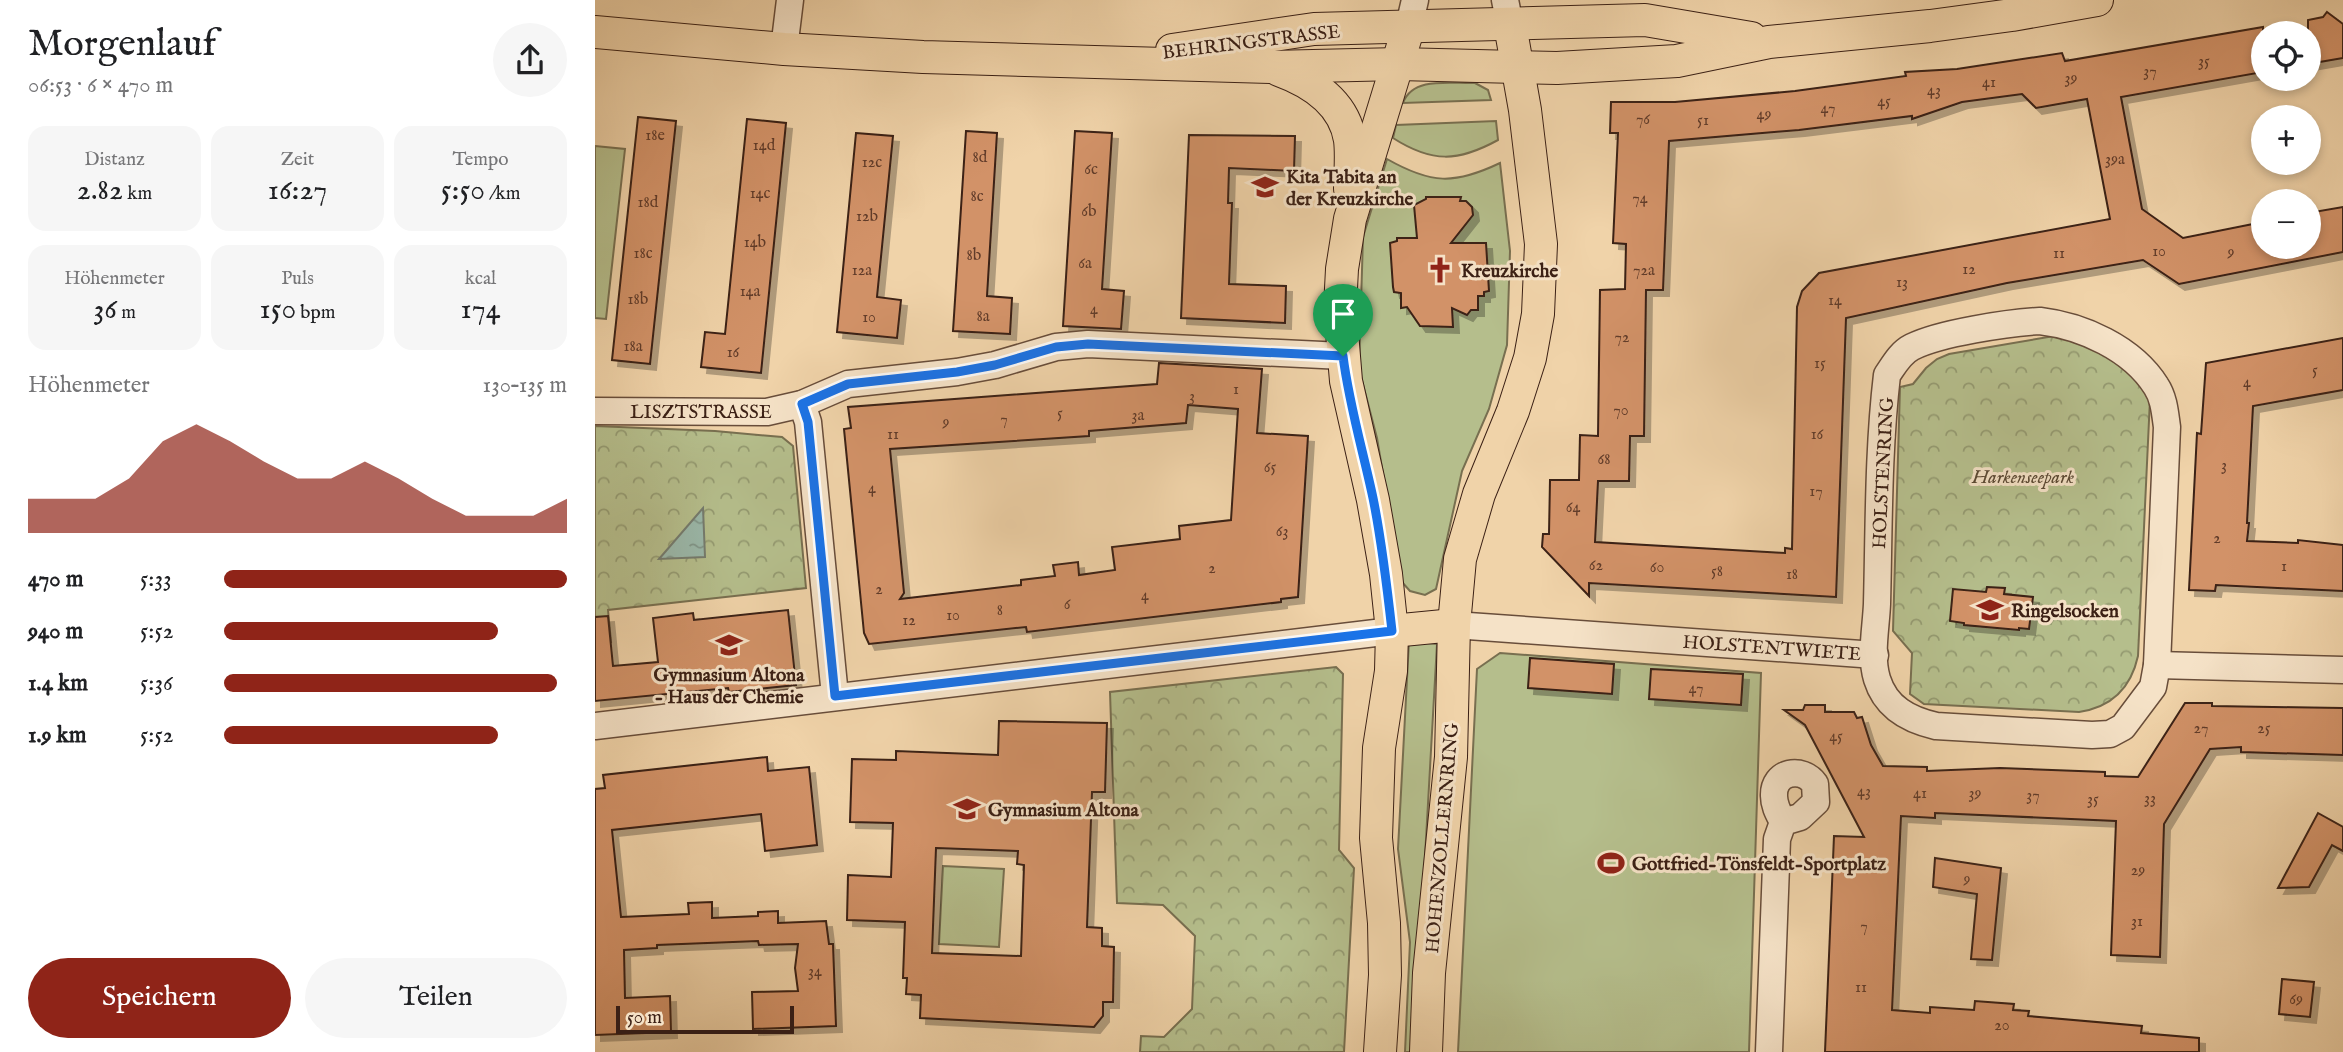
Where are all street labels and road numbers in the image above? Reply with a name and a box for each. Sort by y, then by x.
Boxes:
street label: BEHRINGSTRASSE [1161,20,1342,66]
street label: HOLSTENRING [1868,397,1900,550]
street label: LISZTSTRASSE [630,401,772,425]
street label: HOLSTENTWIETE [1682,631,1862,667]
street label: HOHENZOLLERNRING [1421,722,1465,954]

